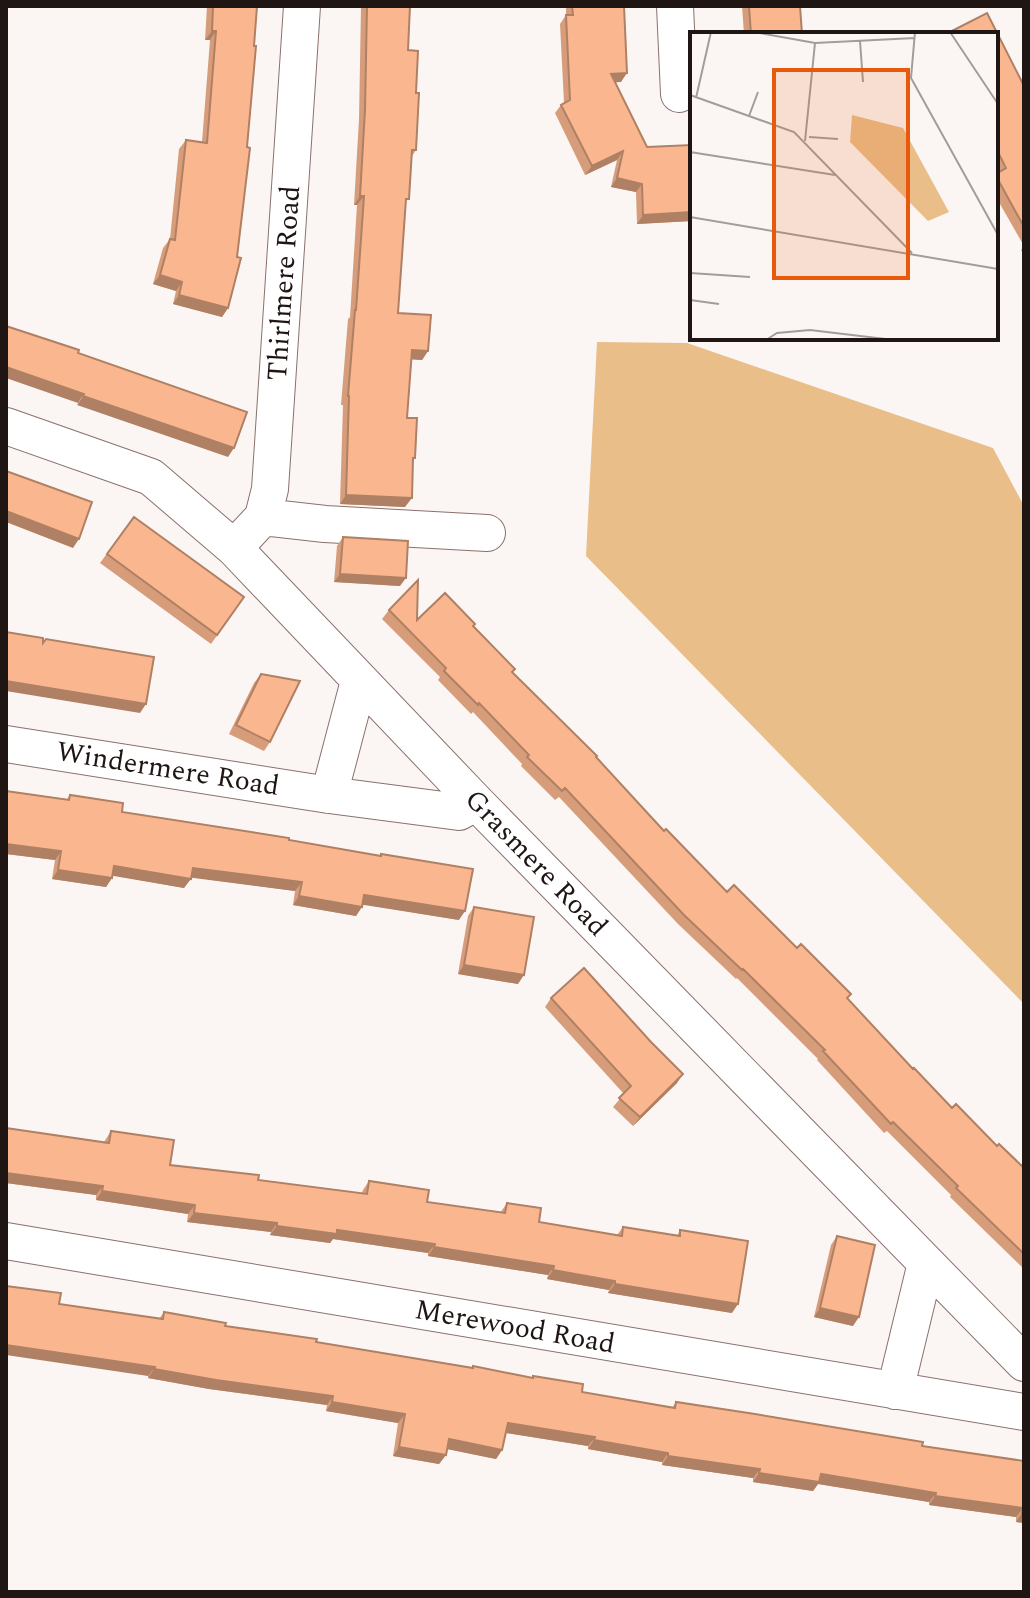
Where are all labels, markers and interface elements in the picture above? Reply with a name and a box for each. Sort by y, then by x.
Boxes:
inset map [690,32,998,340]
street label: Thirlmere Road [256,184,312,382]
street label: Windermere Road [54,730,282,808]
street label: Grasmere Road [454,779,618,947]
street label: Merewood Road [412,1288,618,1366]

